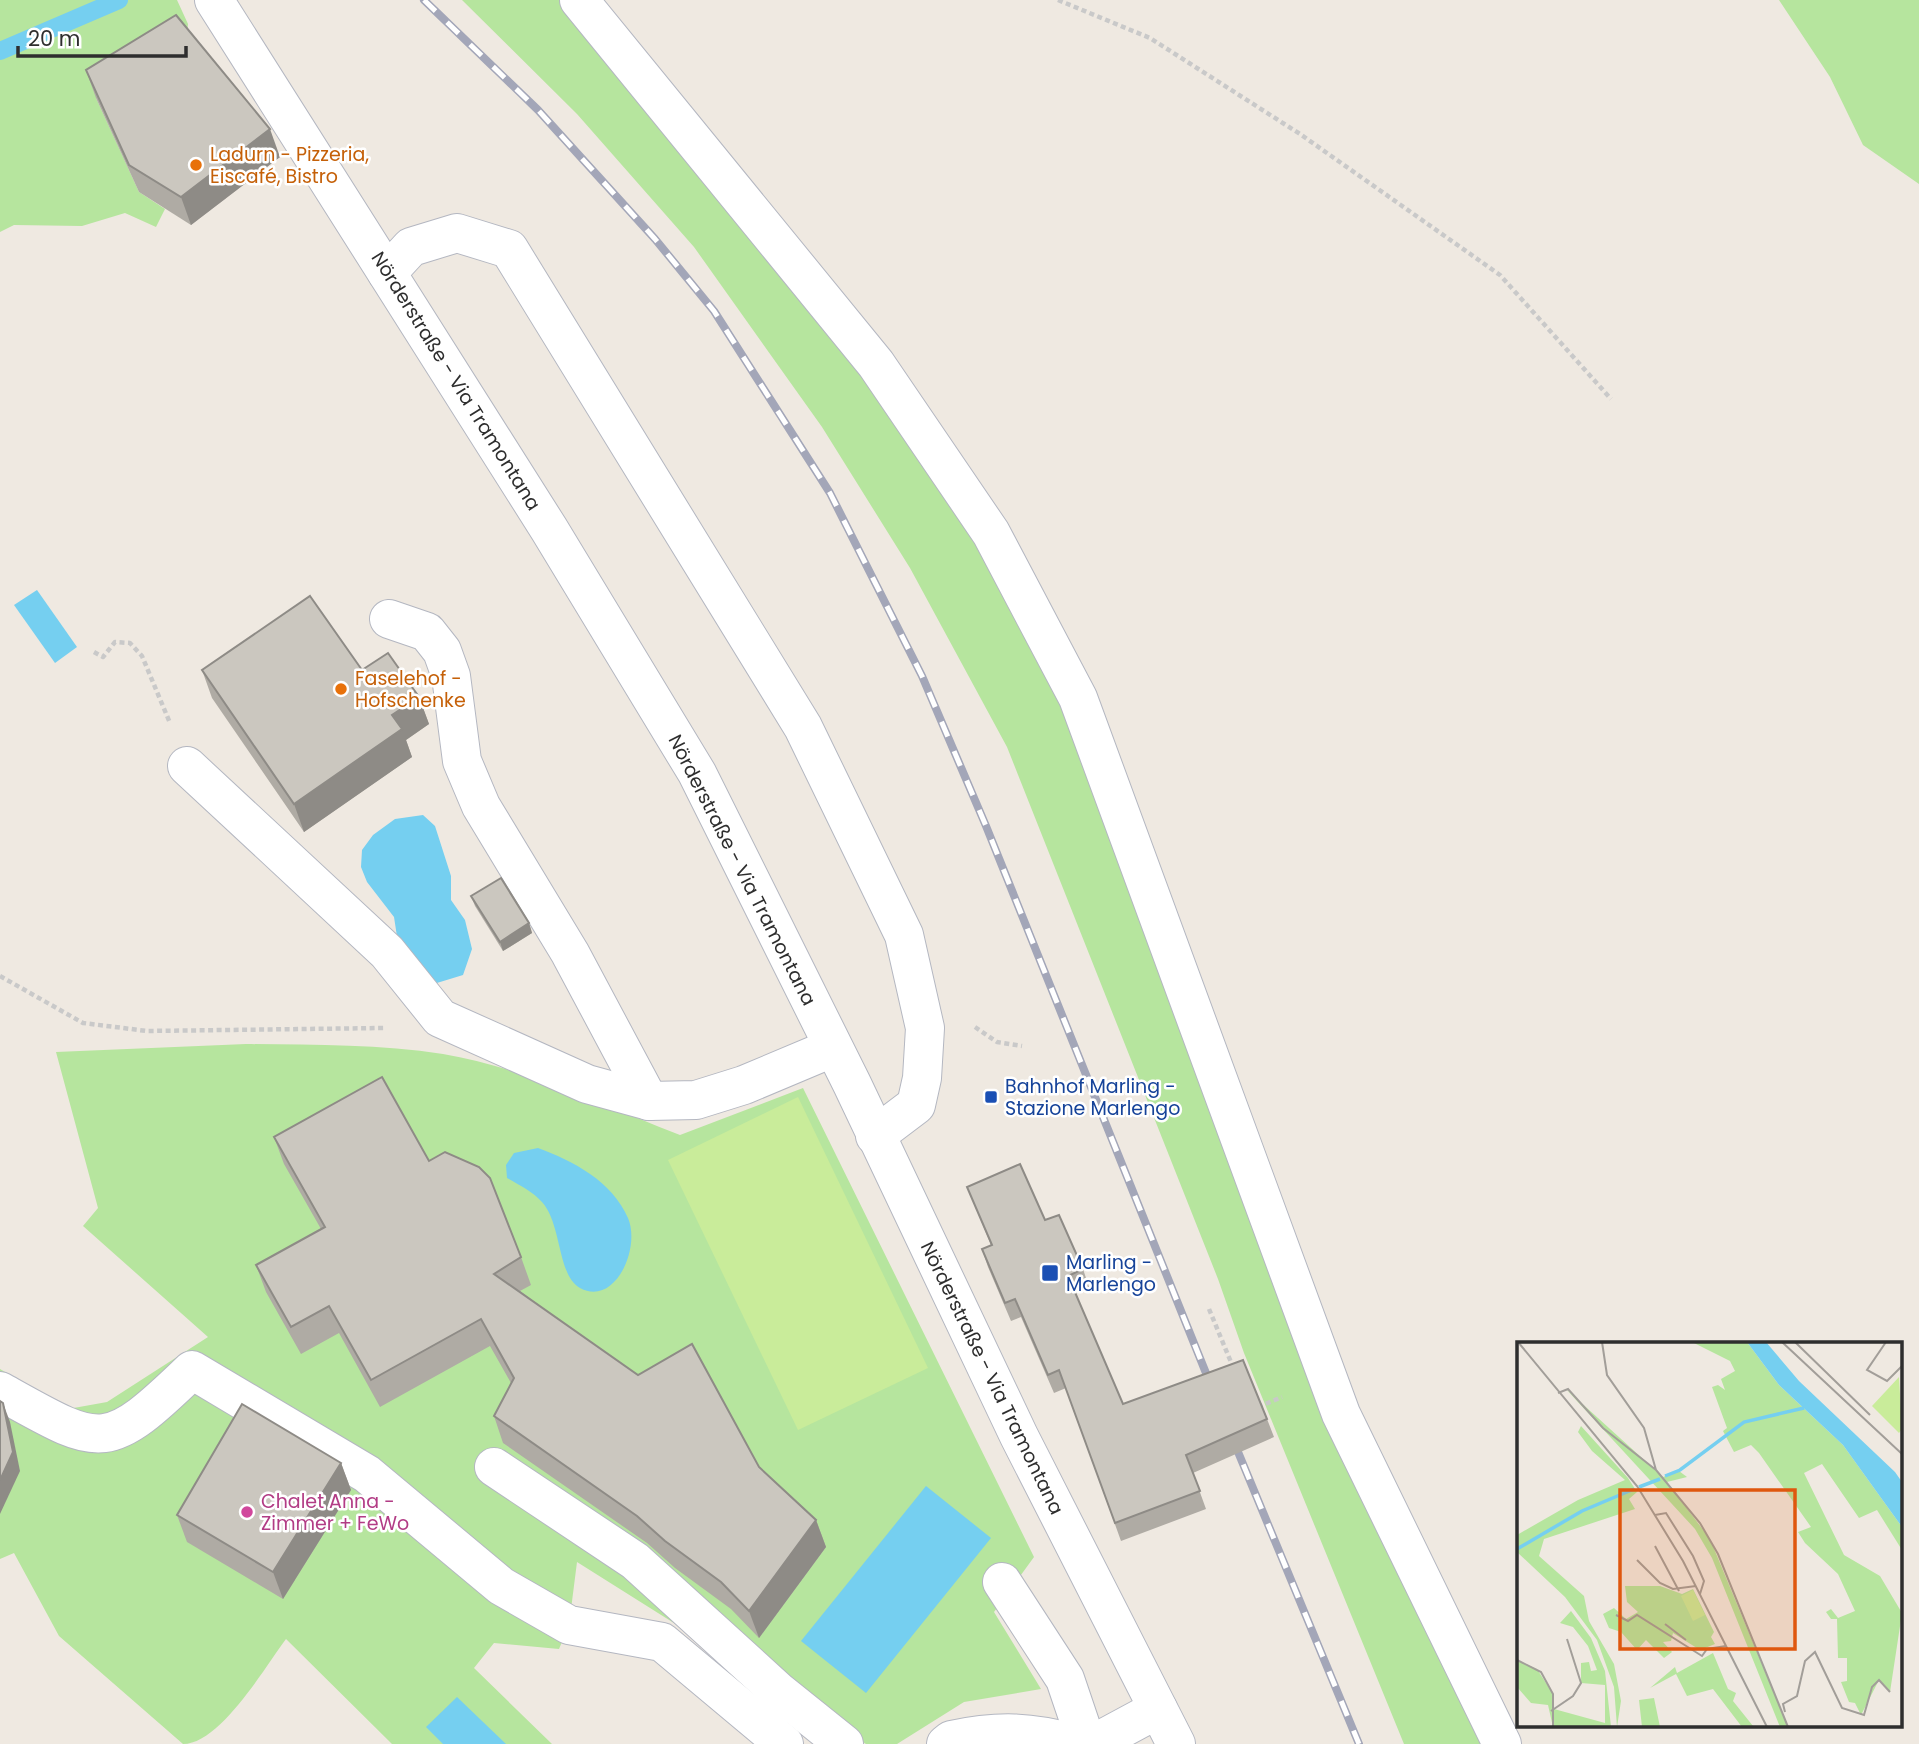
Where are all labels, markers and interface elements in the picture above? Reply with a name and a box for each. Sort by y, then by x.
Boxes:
scale bar [18,14,186,58]
text: 20 m [28,24,81,53]
place label: Ladurn - Pizzeria, Eiscafé, Bistro [210,141,369,190]
marker: Ladurn - Pizzeria, Eiscafé, Bistro [188,157,204,173]
street label: Nörderstraße - Via Tramontana [365,246,547,516]
place label: Faselehof - Hofschenke [355,665,466,714]
marker: Faselehof - Hofschenke [333,681,349,697]
street label: Nörderstraße - Via Tramontana [662,730,822,1010]
place label: Bahnhof Marling - Stazione Marlengo [1005,1073,1180,1122]
marker: Bahnhof Marling - Stazione Marlengo [983,1089,999,1105]
street label: Nörderstraße - Via Tramontana [914,1237,1070,1519]
place label: Marling - Marlengo [1066,1249,1156,1298]
marker: Marling - Marlengo [1040,1263,1060,1283]
inset map [1517,1342,1902,1726]
place label: Chalet Anna - Zimmer + FeWo [261,1488,409,1537]
marker: Chalet Anna - Zimmer + FeWo [239,1504,255,1520]

